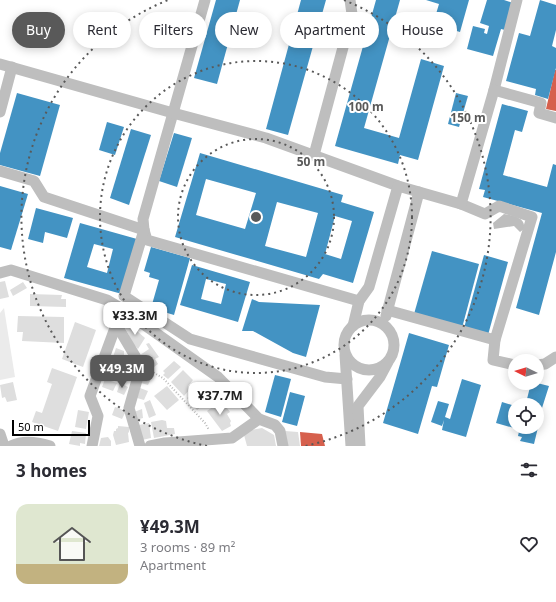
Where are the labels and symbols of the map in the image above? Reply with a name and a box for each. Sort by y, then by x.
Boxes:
text: 100 m [348,98,384,115]
text: 150 m [450,109,486,126]
text: 50 m [297,153,325,170]
centre of rings [249,210,263,224]
pin: ¥33.3M [102,302,168,336]
north arrow [508,354,544,390]
pin: ¥49.3M [89,355,155,389]
pin: ¥37.7M [187,382,253,416]
scale bar [12,418,90,437]

